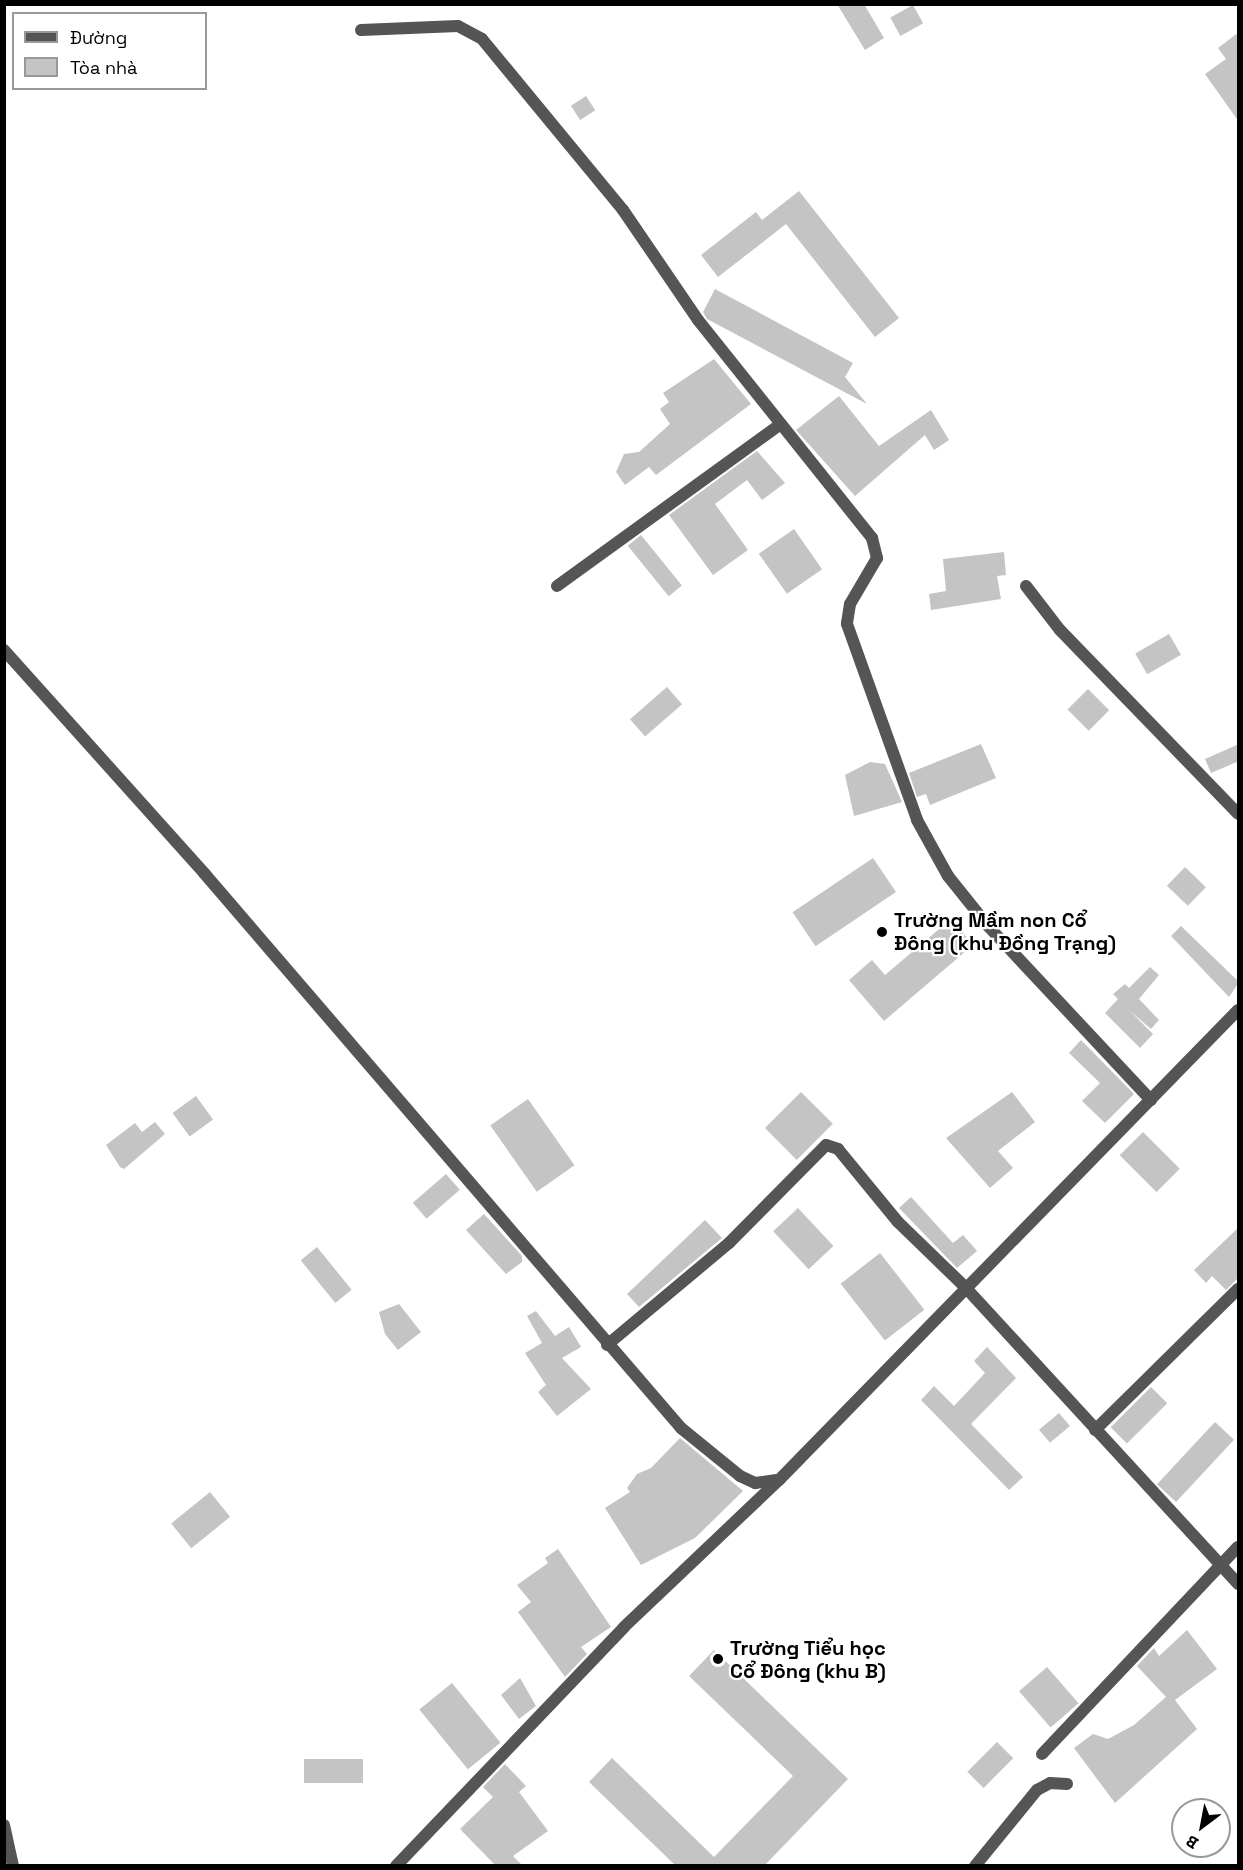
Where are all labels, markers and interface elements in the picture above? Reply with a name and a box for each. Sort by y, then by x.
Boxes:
legend [12,12,207,90]
text: Đường [70,26,127,49]
text: Tòa nhà [70,56,137,79]
place label: Trường Mầm non Cổ Đông (khu Đồng Trạng) [894,909,1117,956]
marker: Trường Mầm non Cổ Đông (khu Đồng Trạng) [875,925,889,939]
place label: Trường Tiểu học Cổ Đông (khu B) [730,1636,886,1683]
marker: Trường Tiểu học Cổ Đông (khu B) [711,1652,725,1666]
north arrow [1171,1798,1231,1858]
text: B [1182,1830,1202,1854]

